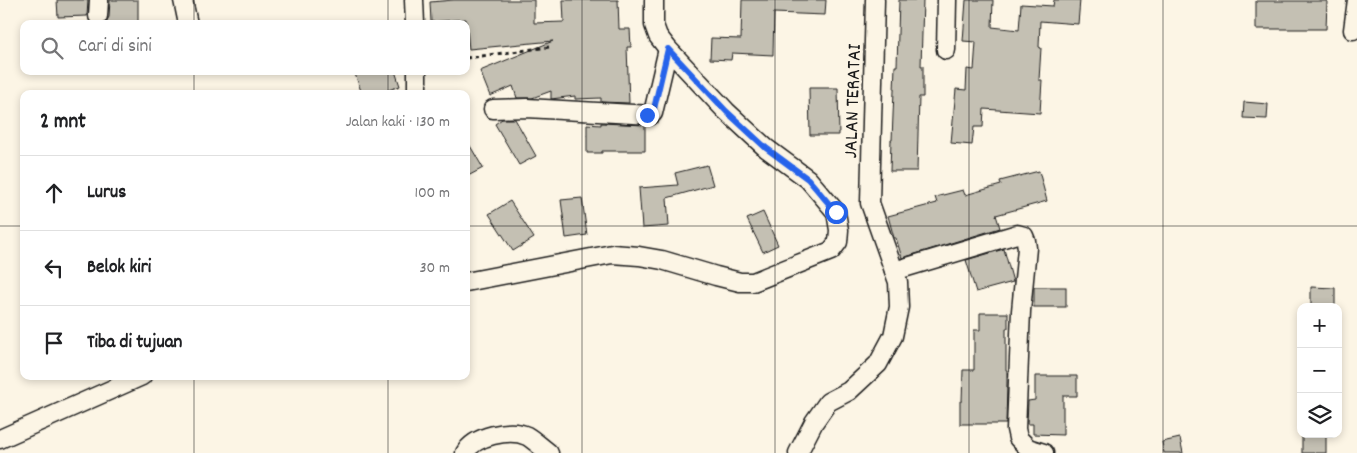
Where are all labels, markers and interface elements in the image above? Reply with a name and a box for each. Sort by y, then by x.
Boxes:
search box [20,20,470,75]
icon: search [38,34,66,62]
text: Cari di sini [78,34,152,61]
street label: JALAN TERATAI [838,43,870,159]
route end [636,104,659,127]
text: 2 mnt [40,108,86,138]
text: Jalan kaki · 130 m [346,111,450,134]
icon: ahead [40,179,68,207]
text: Lurus [87,180,126,207]
text: 100 m [414,182,450,205]
route start [825,201,848,224]
icon: left [40,254,68,282]
text: Belok kiri [87,255,151,282]
text: 30 m [420,257,450,280]
map controls [1297,303,1342,438]
button: + [1297,303,1342,348]
icon: arrive [40,329,68,357]
text: Tiba di tujuan [87,330,182,357]
button: − [1297,348,1342,393]
button: layers [1297,393,1342,438]

